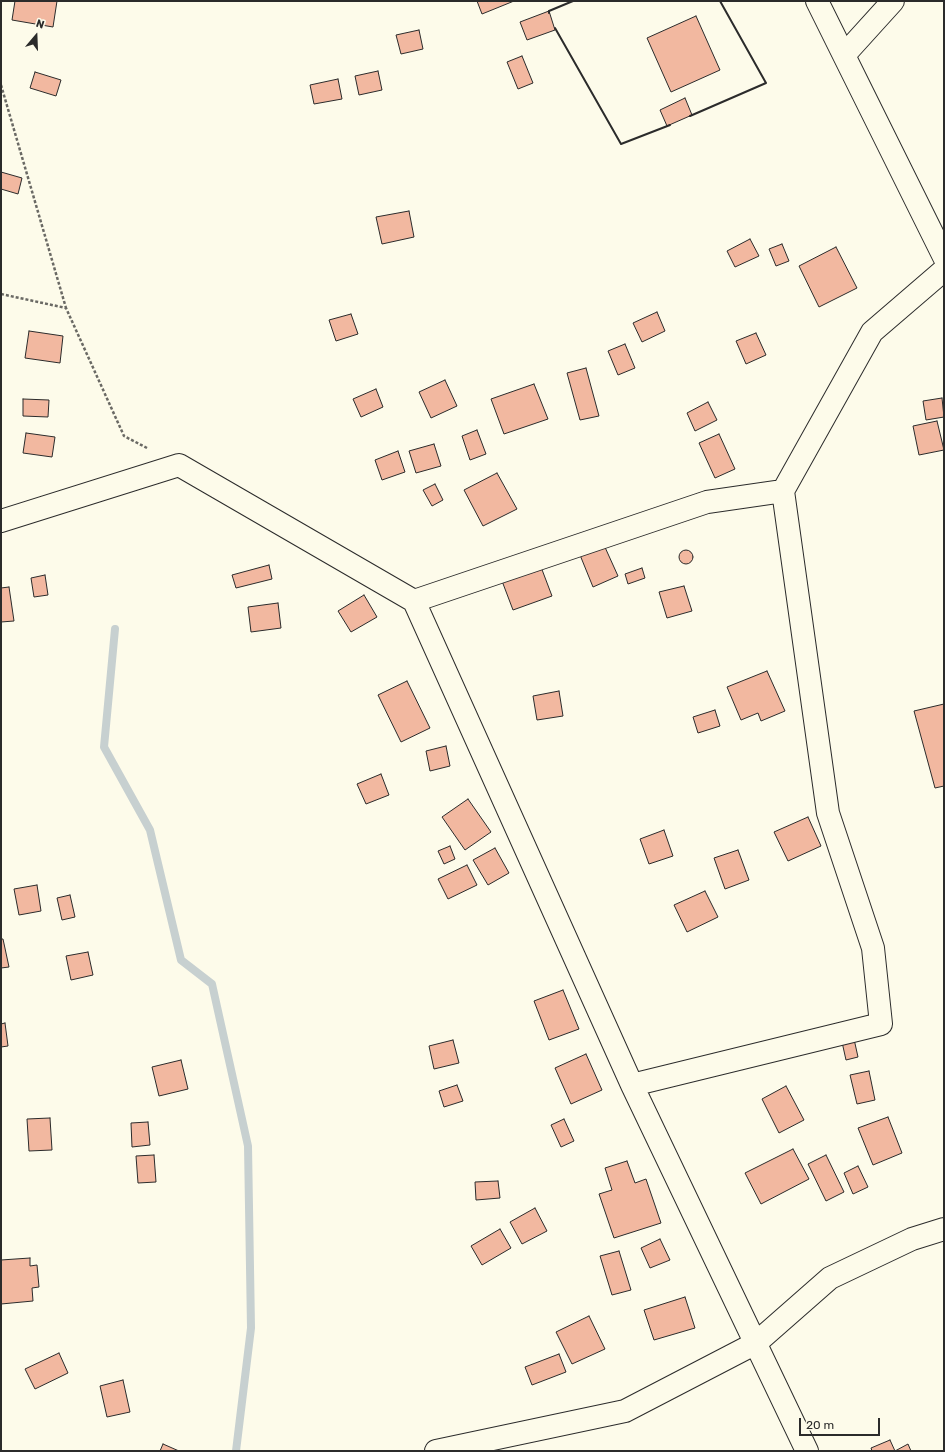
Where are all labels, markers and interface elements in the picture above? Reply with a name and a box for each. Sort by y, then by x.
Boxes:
north arrow [16,16,56,56]
text: N [34,17,46,32]
scale bar [801,1410,882,1436]
text: 20 m [806,1418,834,1432]

